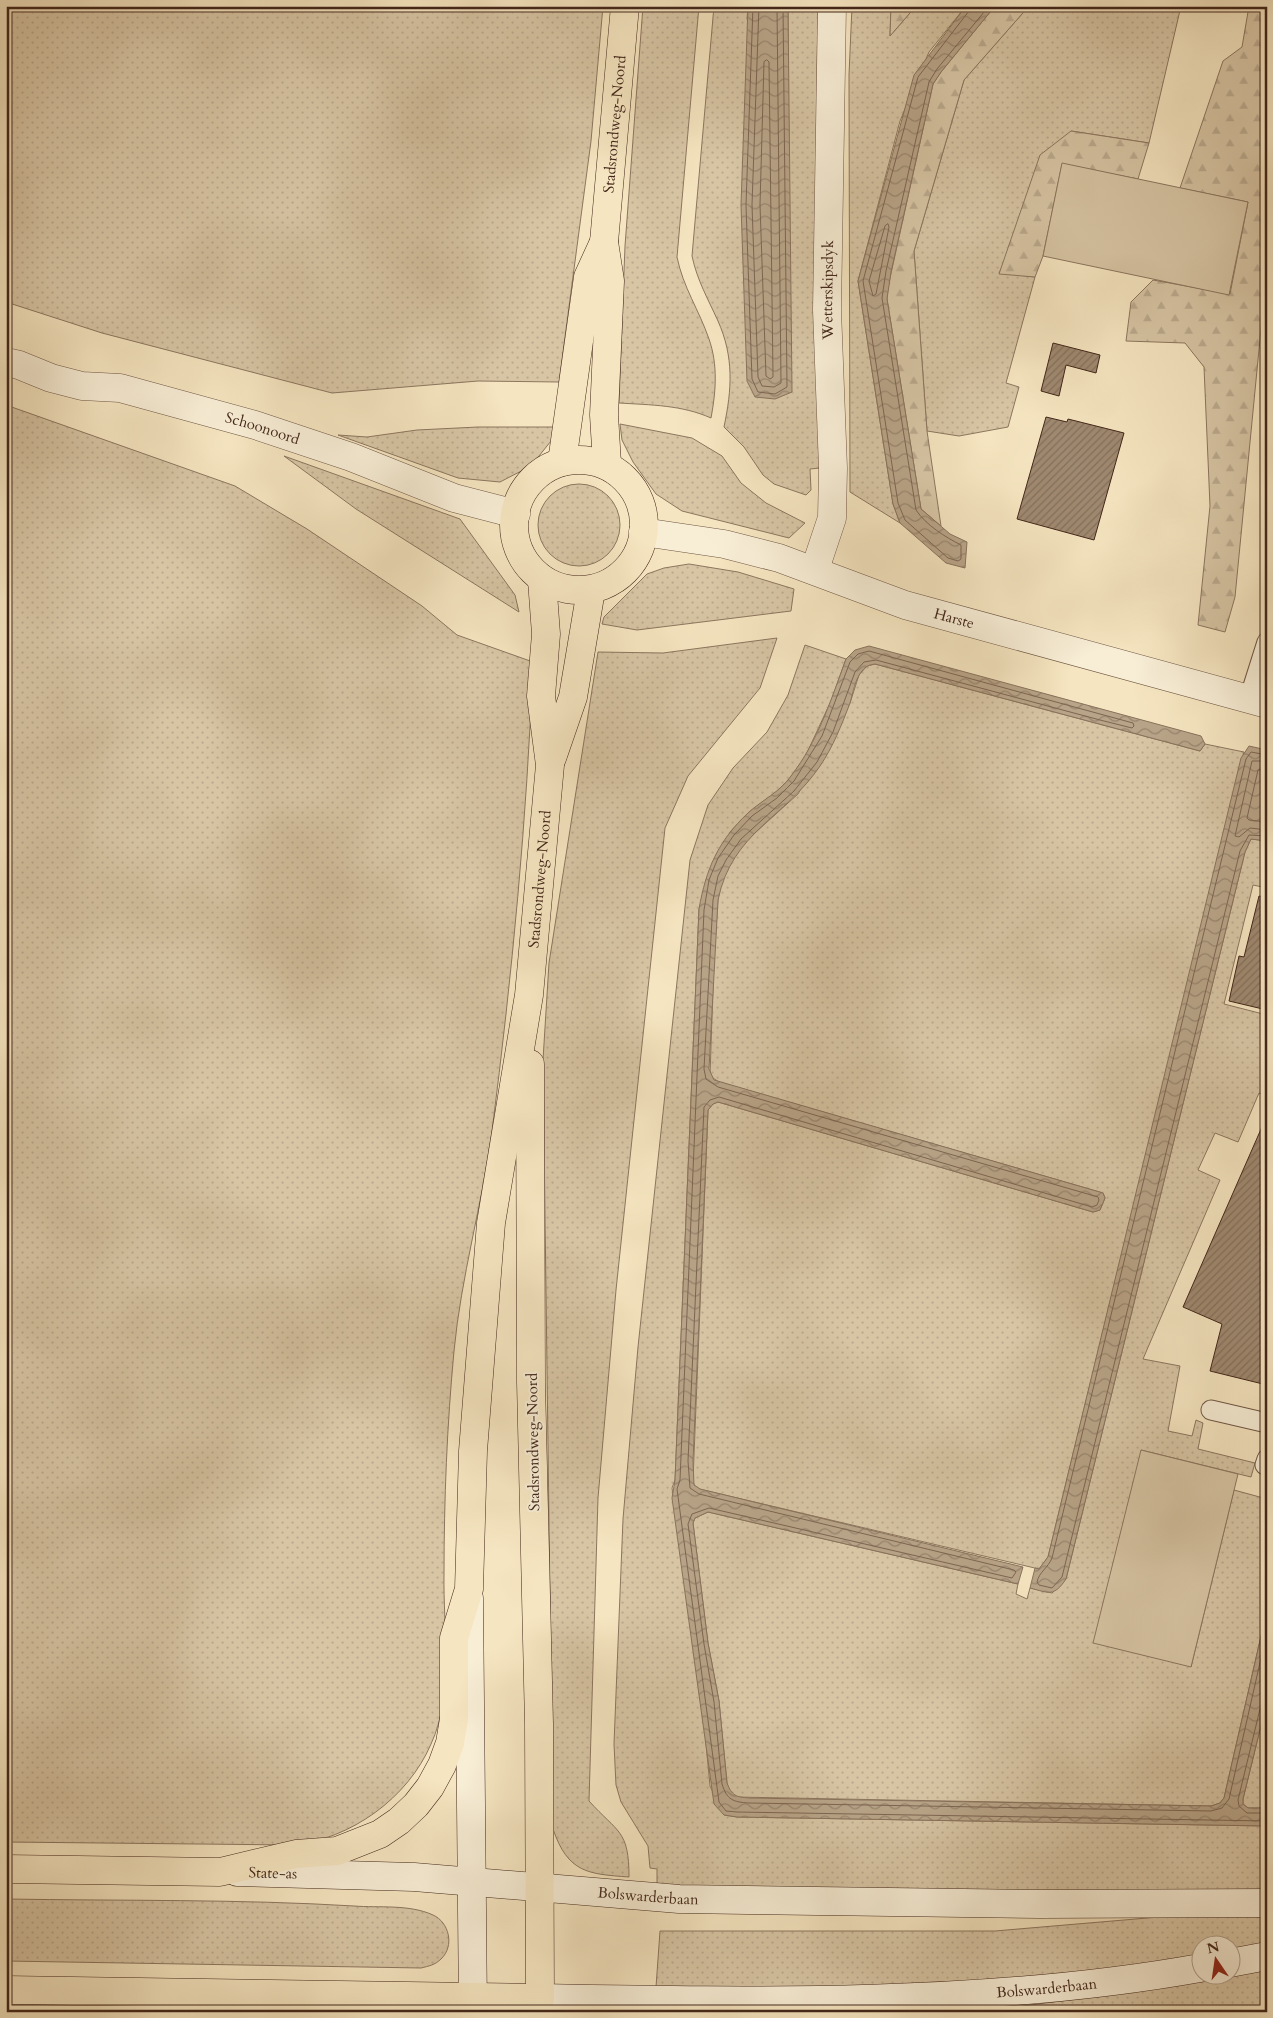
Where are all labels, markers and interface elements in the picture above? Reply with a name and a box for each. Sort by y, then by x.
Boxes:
street label: Stadsrondweg-Noord [598,54,631,194]
street label: Wetterskipsdyk [817,240,838,341]
street label: Schoonoord [223,407,302,449]
street label: Harste [932,603,977,634]
street label: Stadsrondweg-Noord [523,809,556,949]
street label: Stadsrondweg-Noord [522,1373,544,1511]
street label: State-as [248,1862,298,1884]
street label: Bolswarderbaan [597,1882,699,1909]
north arrow [1190,1936,1240,1986]
text: N [1205,1937,1221,1958]
street label: Bolswarderbaan [996,1973,1099,2003]

